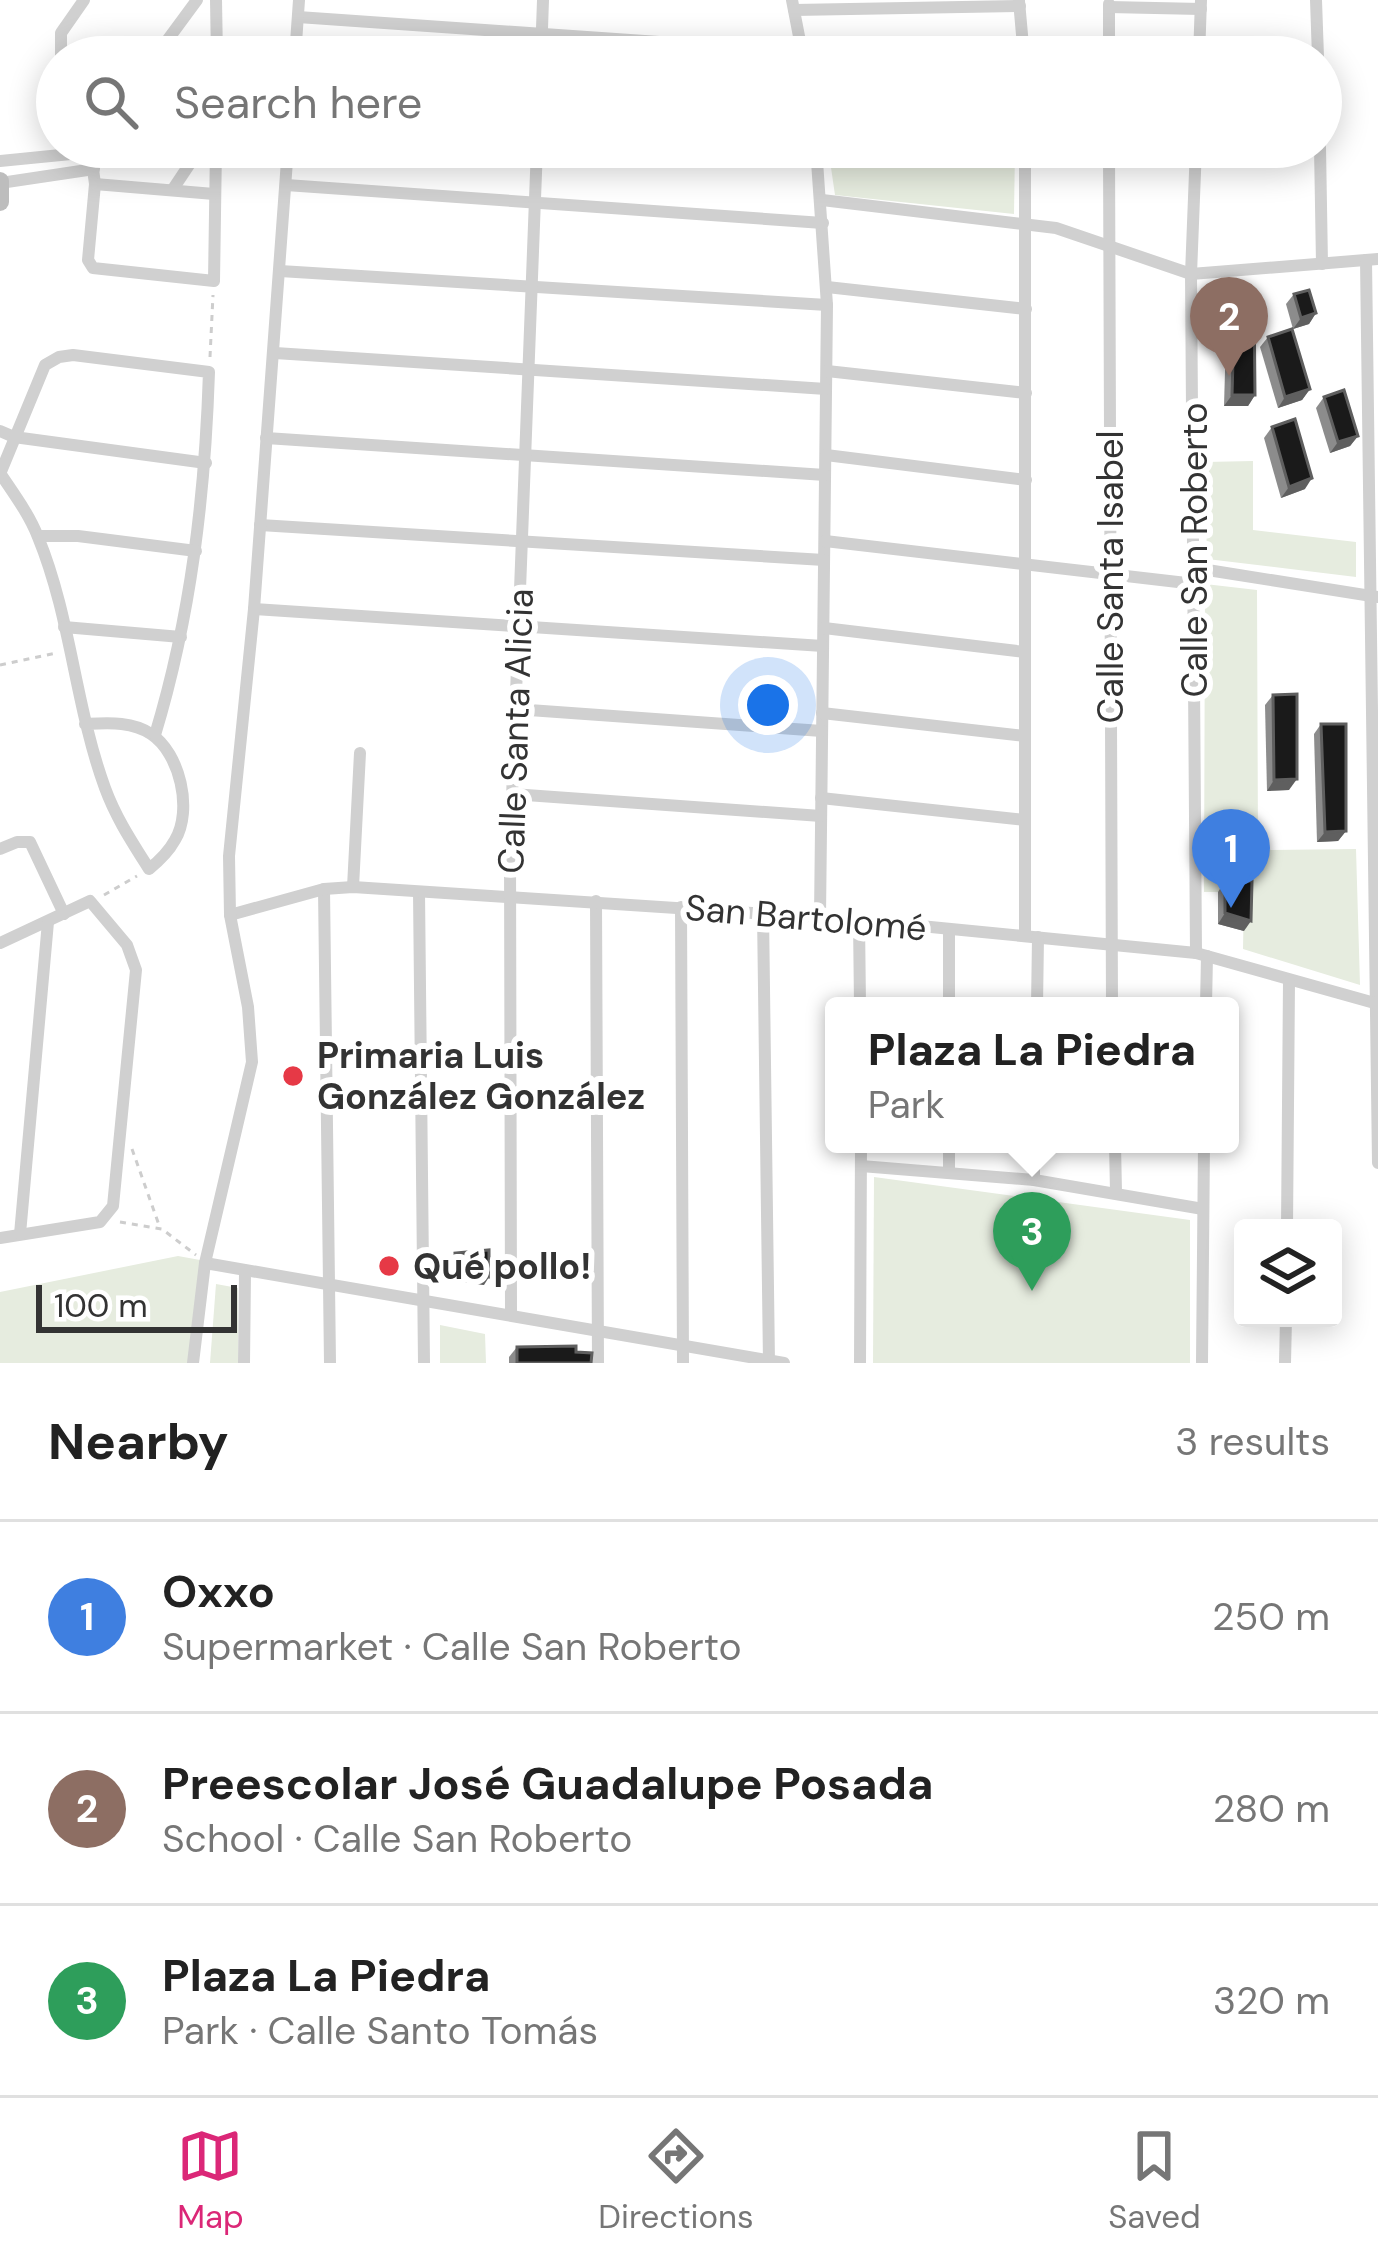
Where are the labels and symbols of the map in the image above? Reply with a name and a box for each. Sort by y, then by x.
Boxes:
pin: 2 [1190,277,1268,376]
street label: Calle San Roberto [1171,402,1218,698]
street label: Calle Santa Isabel [1087,431,1134,723]
street label: Calle Santa Alicia [487,588,544,874]
your location [738,675,798,735]
pin: 1 [1192,809,1270,908]
street label: San Bartolomé [683,884,929,951]
place label: Primaria Luis González González [317,1032,645,1120]
marker: Primaria Luis González González [280,1063,306,1089]
pin: 3 [993,1192,1071,1291]
place label: Qué pollo! [413,1243,591,1290]
marker: Qué pollo! [376,1253,402,1279]
scale bar [36,1279,237,1332]

